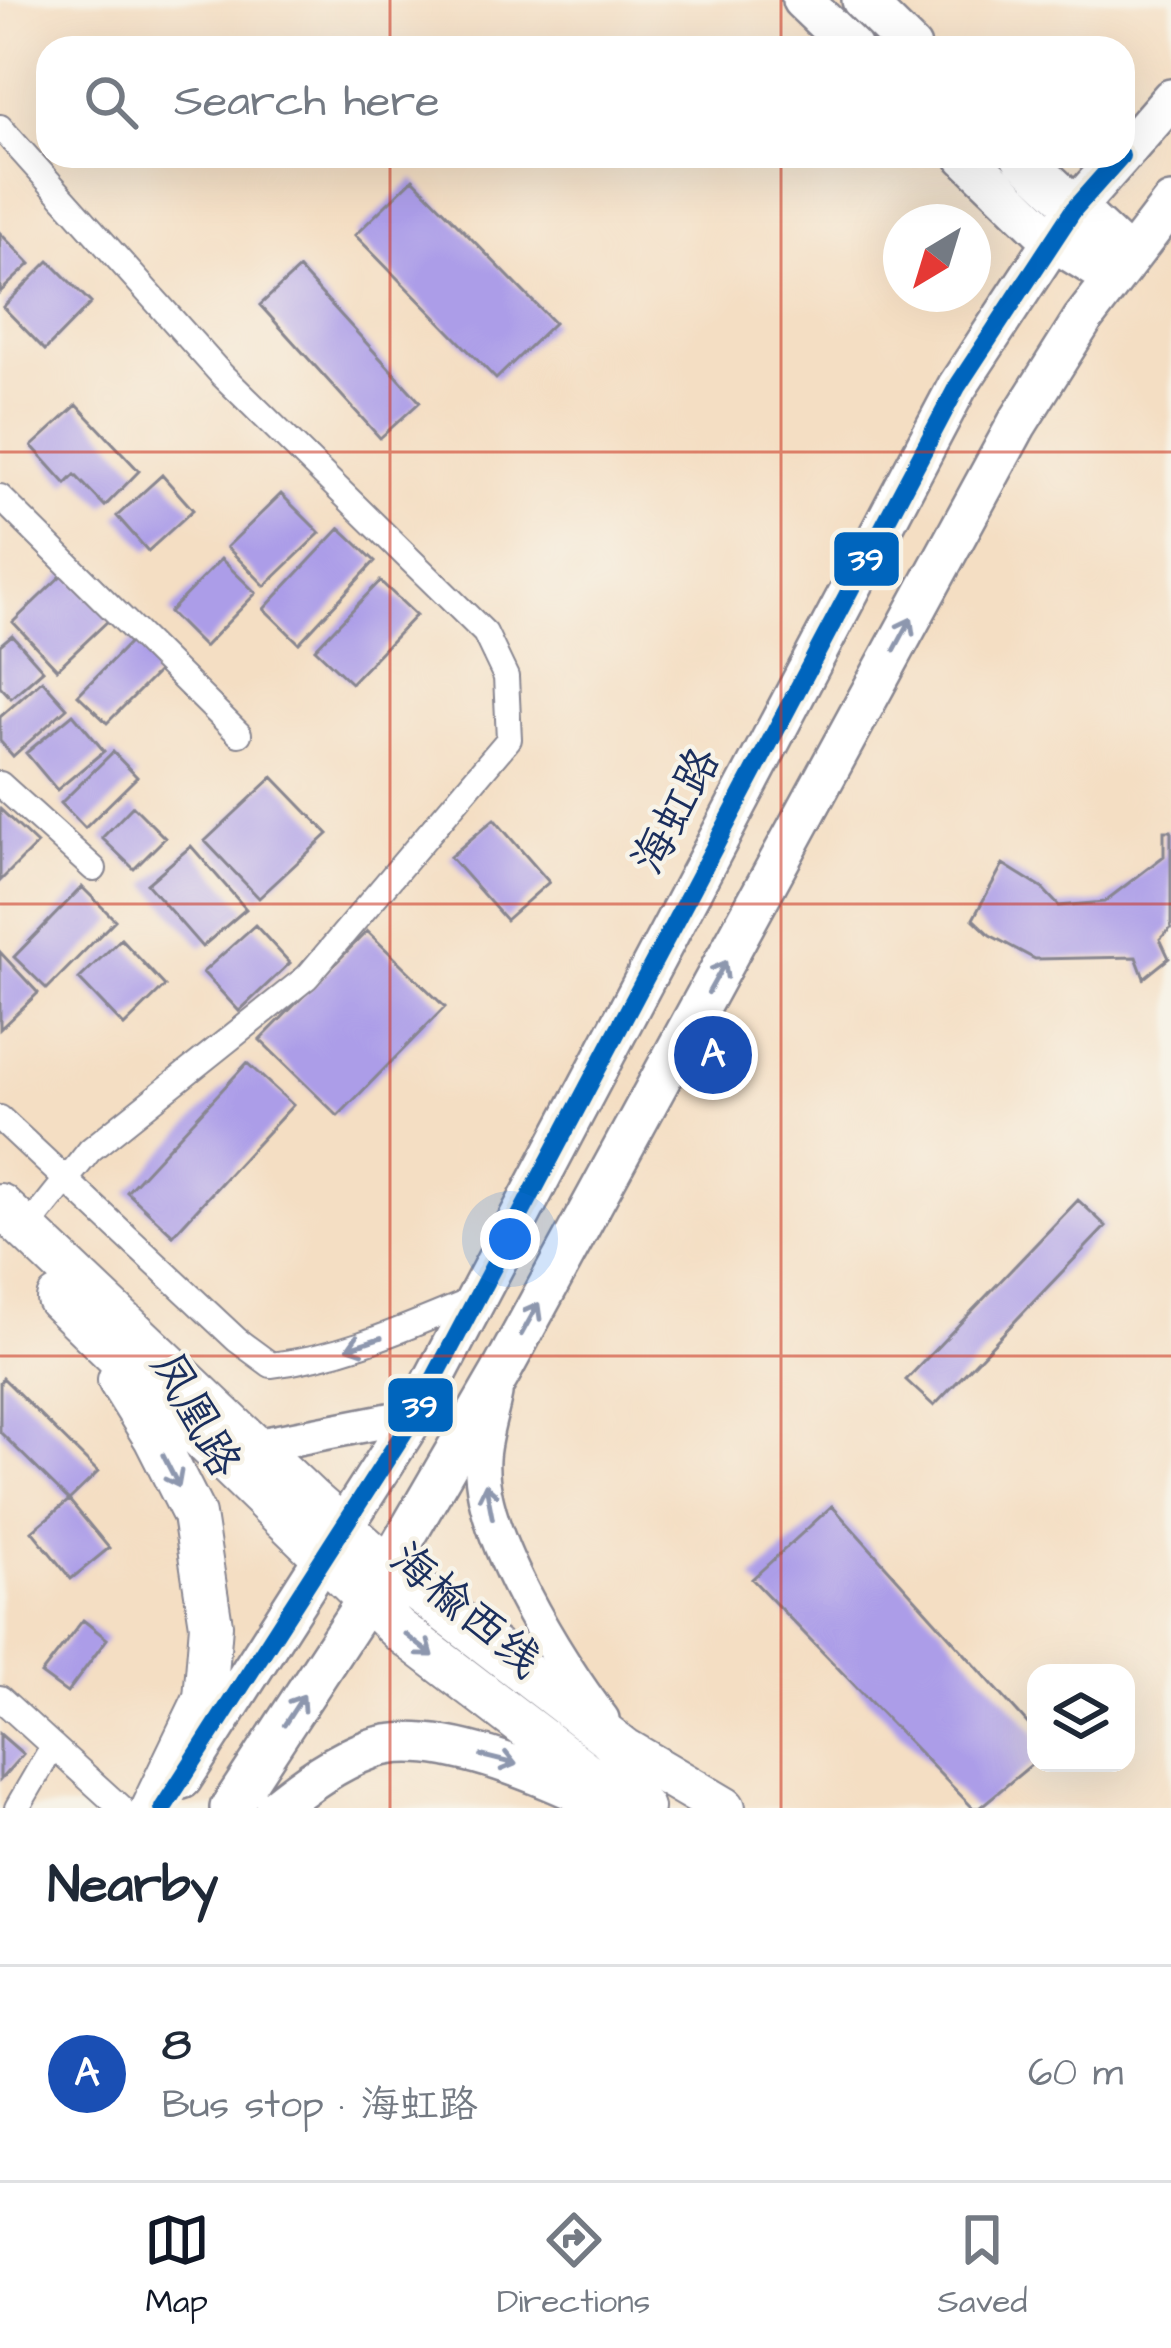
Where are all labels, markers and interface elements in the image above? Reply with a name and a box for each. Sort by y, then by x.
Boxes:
search box [36,36,1135,168]
icon: search [78,69,144,135]
text: Search here [174,71,440,133]
north arrow [883,204,991,312]
line badge: 39 [832,530,901,588]
text: 39 [847,537,884,583]
one-way arrow [892,618,915,653]
street label: 海虹路 [618,737,736,885]
one-way arrow [706,961,730,996]
pin: A [674,1010,752,1100]
your location [480,1209,540,1269]
one-way arrow [519,1303,542,1338]
one-way arrow [346,1334,384,1356]
street label: 凤凰路 [135,1341,255,1489]
line badge: 39 [386,1376,455,1434]
text: 39 [401,1384,438,1430]
one-way arrow [161,1452,184,1488]
one-way arrow [477,1483,499,1522]
street label: 海榆西线 [376,1529,554,1693]
one-way arrow [402,1631,434,1658]
map controls [1027,1664,1135,1772]
button: layers [1027,1664,1135,1772]
one-way arrow [282,1694,307,1728]
one-way arrow [479,1750,517,1772]
text: Nearby [48,1851,218,1922]
text: 8 [162,2015,191,2077]
text: A [75,2047,99,2101]
text: 60 m [1028,2047,1123,2101]
text: Bus stop · 海虹路 [162,2079,477,2133]
tab: Map [144,2207,210,2325]
tab: Directions [497,2207,650,2325]
tab: Saved [937,2207,1027,2325]

